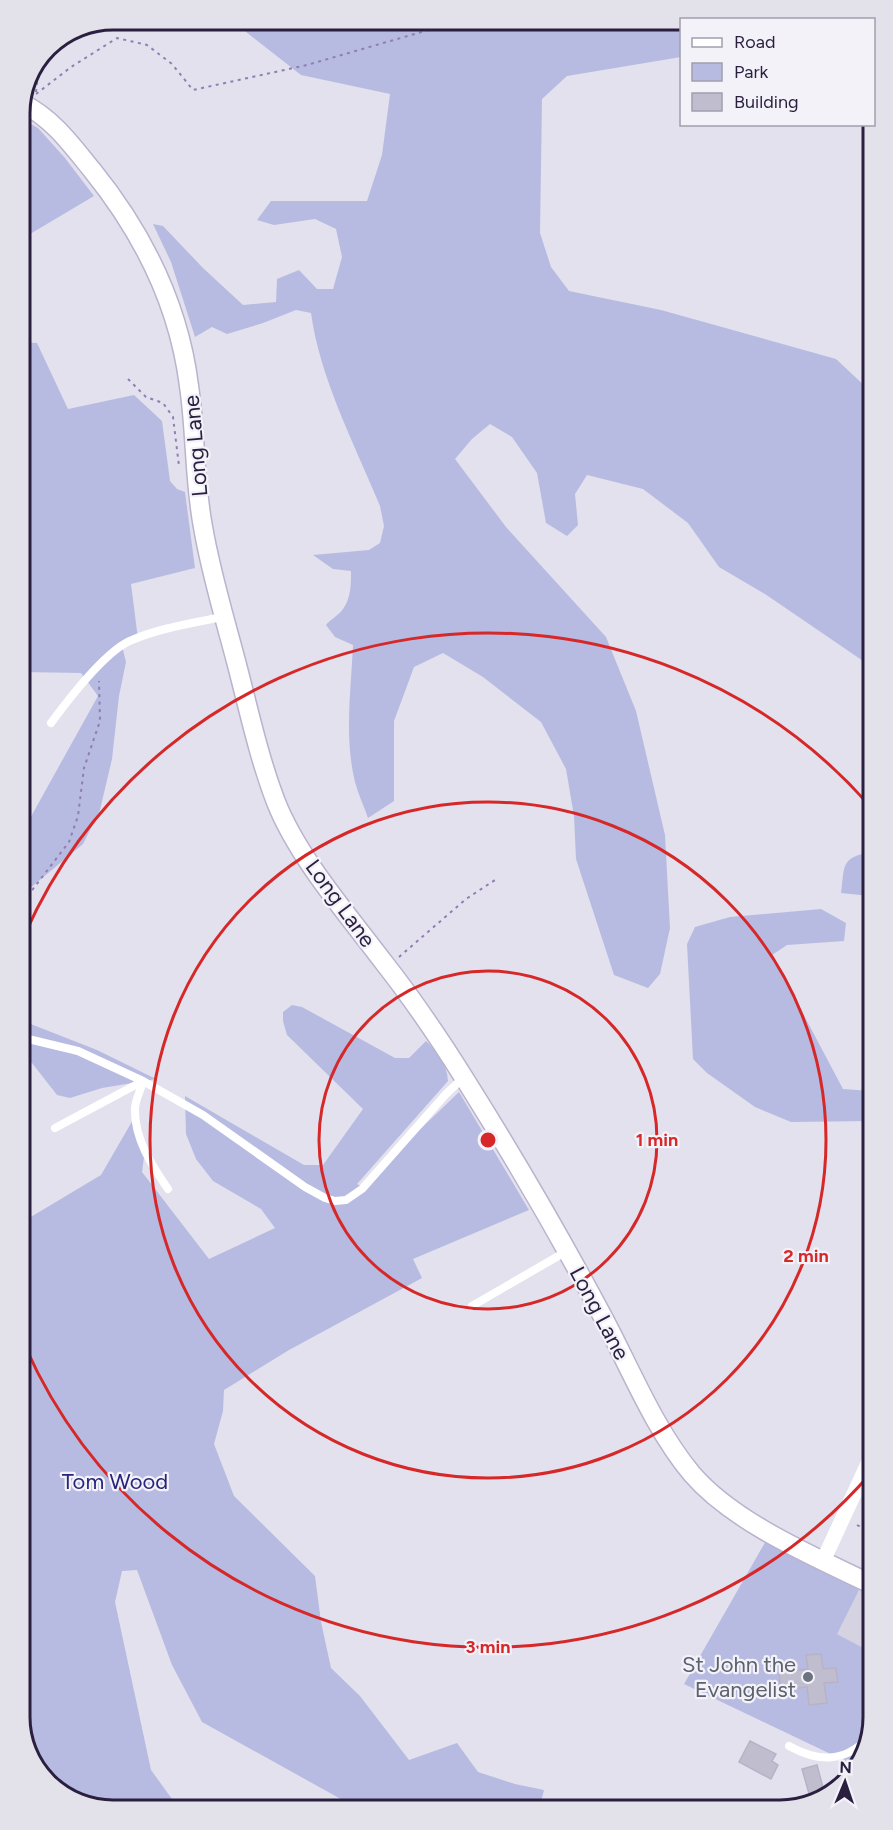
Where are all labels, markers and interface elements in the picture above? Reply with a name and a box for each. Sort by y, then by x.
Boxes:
legend [680,18,875,126]
text: Road [734,31,775,53]
text: Park [734,61,769,83]
text: Building [734,91,799,113]
street label: Long Lane [178,394,213,498]
street label: Long Lane [300,854,381,952]
text: 1 min [636,1129,678,1151]
centre of rings [478,1130,498,1150]
text: 2 min [783,1245,829,1267]
street label: Long Lane [564,1262,635,1365]
park label: Tom Wood [62,1468,168,1495]
text: 3 min [466,1636,510,1658]
place label: St John the Evangelist [682,1651,796,1703]
marker: St John the Evangelist [801,1670,815,1684]
north arrow [815,1752,875,1812]
text: N [839,1758,852,1777]

